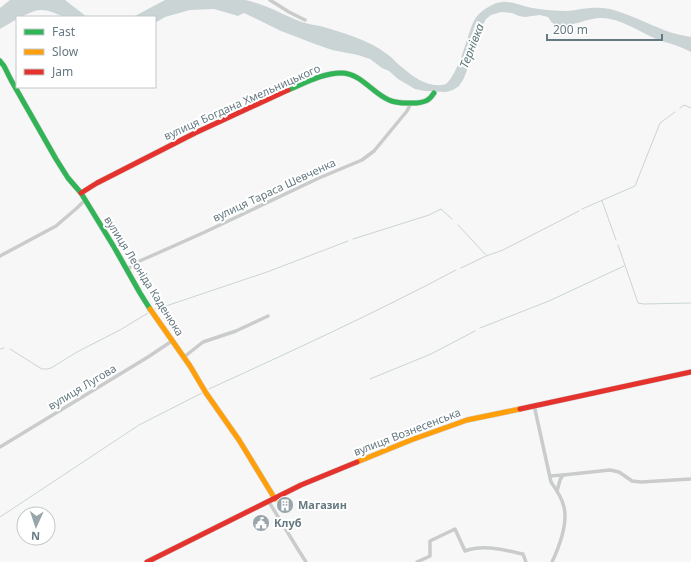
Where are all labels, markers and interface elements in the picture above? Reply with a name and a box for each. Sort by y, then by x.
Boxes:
legend [16,16,156,88]
scale bar [547,16,662,42]
water label: Тернівка [455,21,488,71]
text: 200 m [553,21,588,38]
text: Fast [52,23,76,40]
text: Slow [52,43,79,60]
street label: вулиця Богдана Хмельницького [161,60,322,143]
text: Jam [51,63,73,80]
street label: вулиця Тараса Шевченка [210,154,338,225]
street label: вулиця Леоніда Каденюка [101,213,188,339]
street label: вулиця Лугова [45,360,119,413]
street label: вулиця Вознесенська [351,404,463,459]
building icon: Магазин [275,495,295,515]
place label: Магазин [298,497,347,512]
north arrow [16,506,56,546]
public building icon: Клуб [251,513,271,533]
place label: Клуб [274,515,302,530]
text: N [31,529,40,544]

